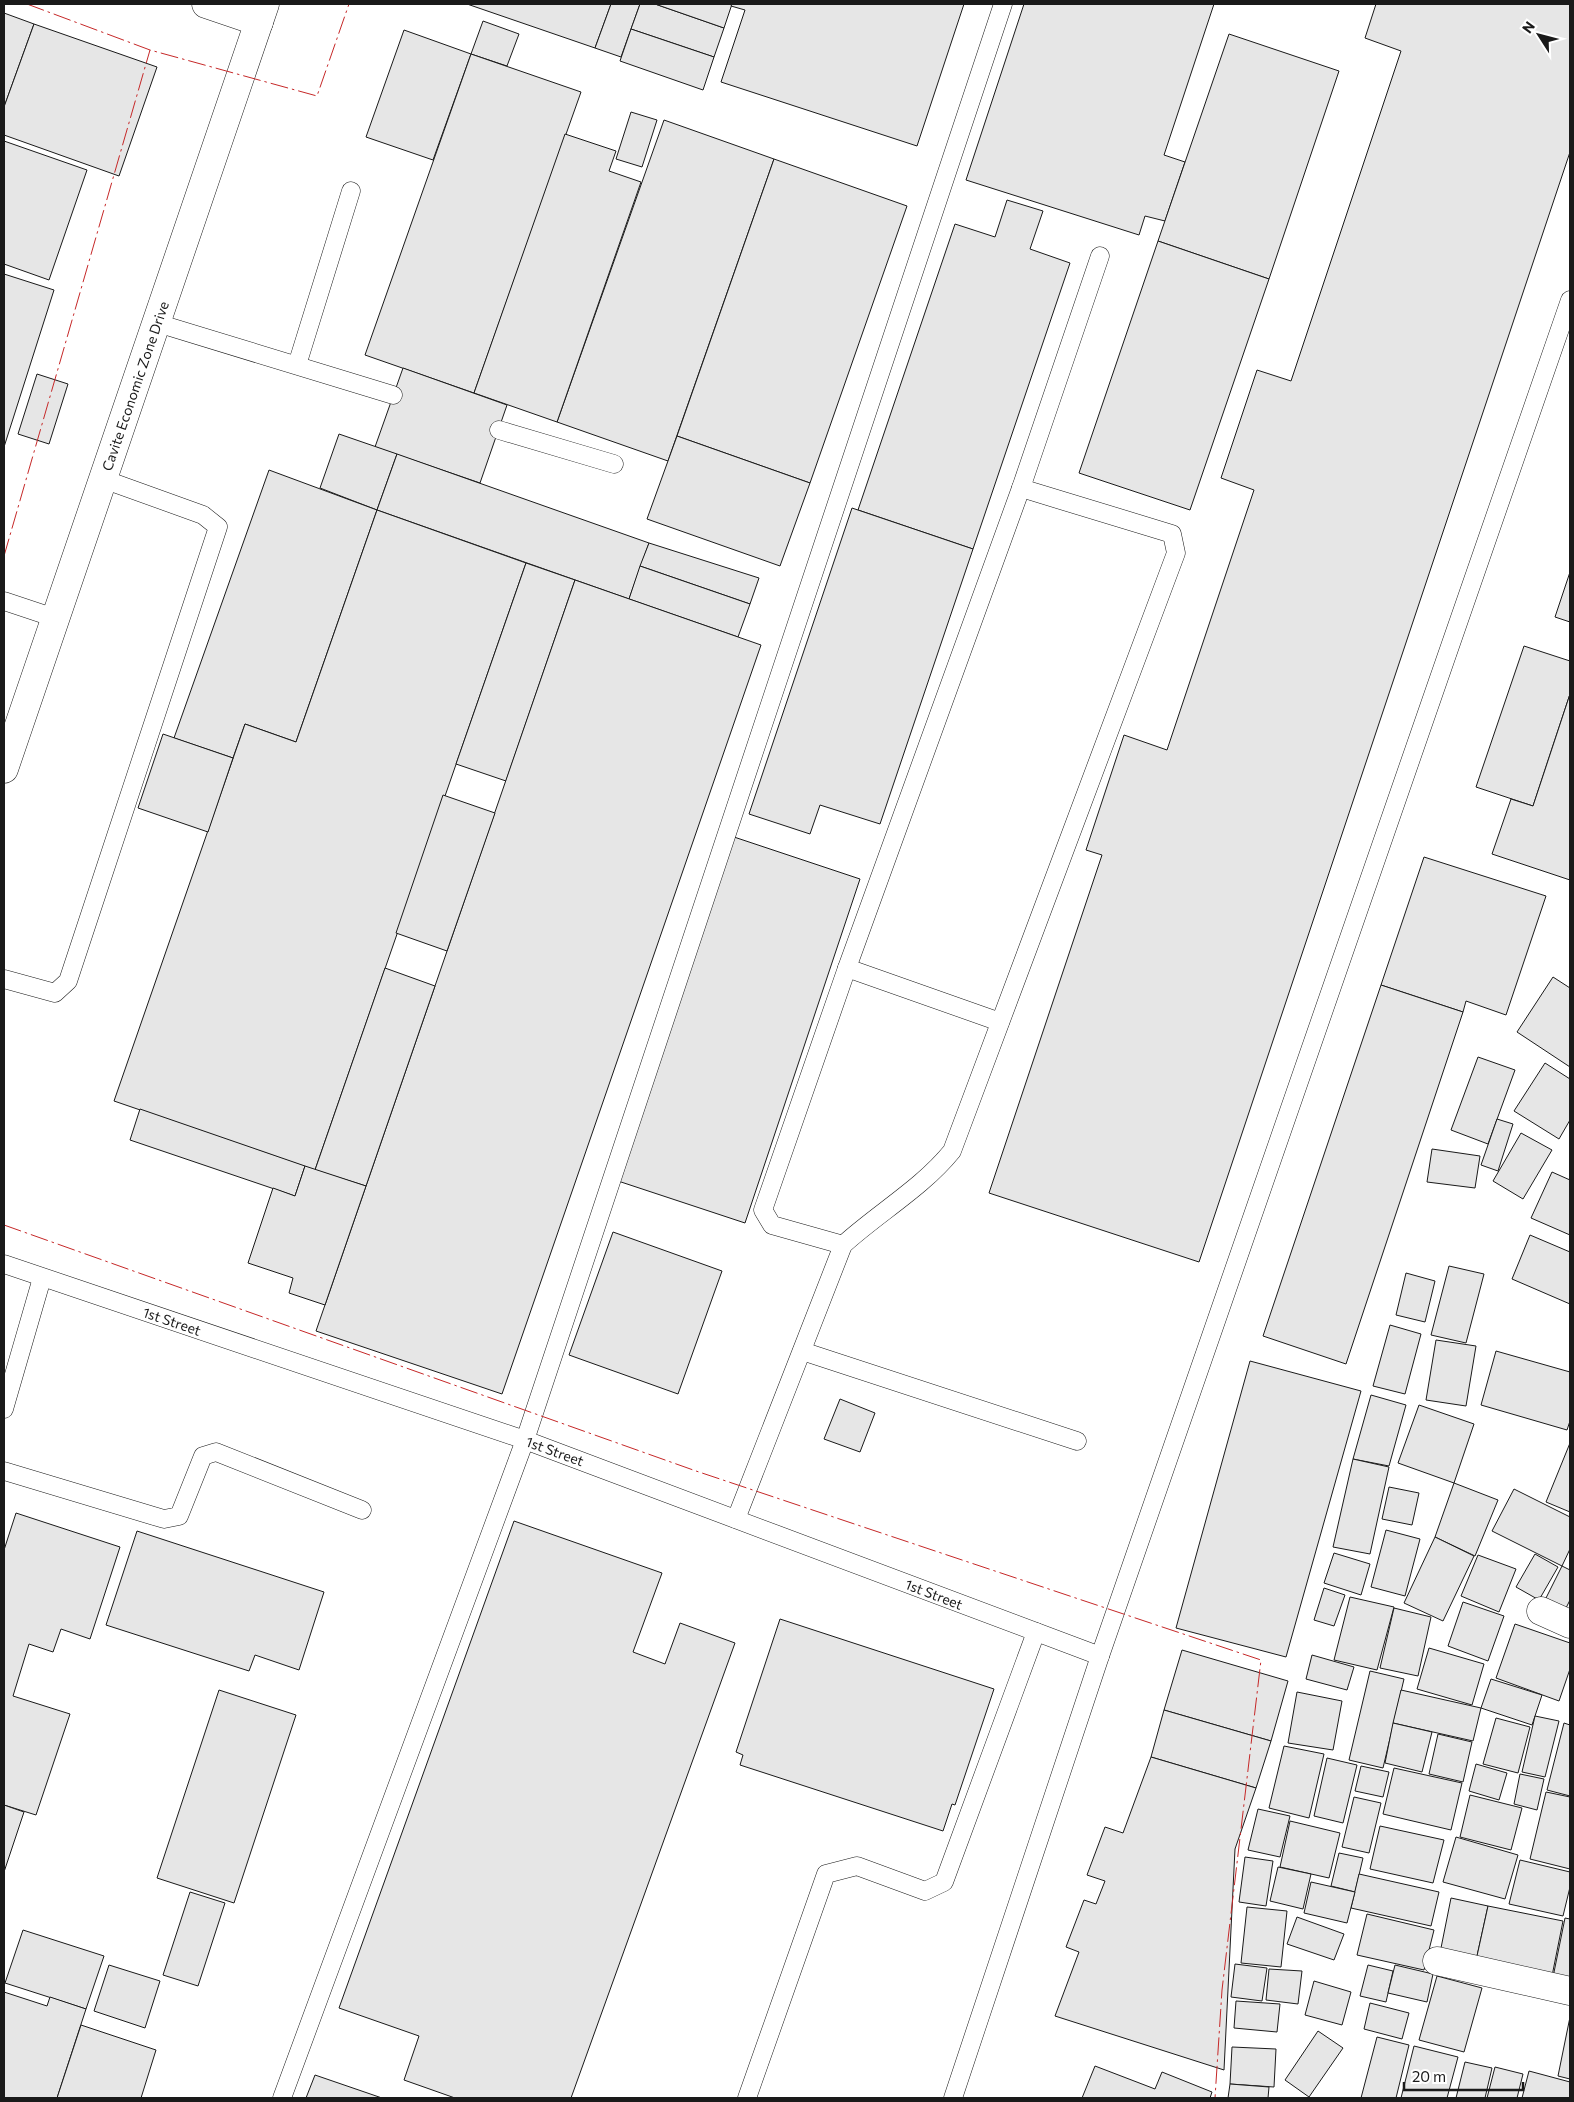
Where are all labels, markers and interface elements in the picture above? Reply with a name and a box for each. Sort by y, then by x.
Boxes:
north arrow [1514,10,1564,60]
text: N [1518,18,1538,36]
street label: Cavite Economic Zone Drive [98,299,172,473]
street label: 1st Street [141,1303,204,1339]
street label: 1st Street [524,1433,586,1469]
street label: 1st Street [903,1575,965,1613]
scale bar [1404,2060,1523,2092]
text: 20 m [1412,2067,1446,2085]

